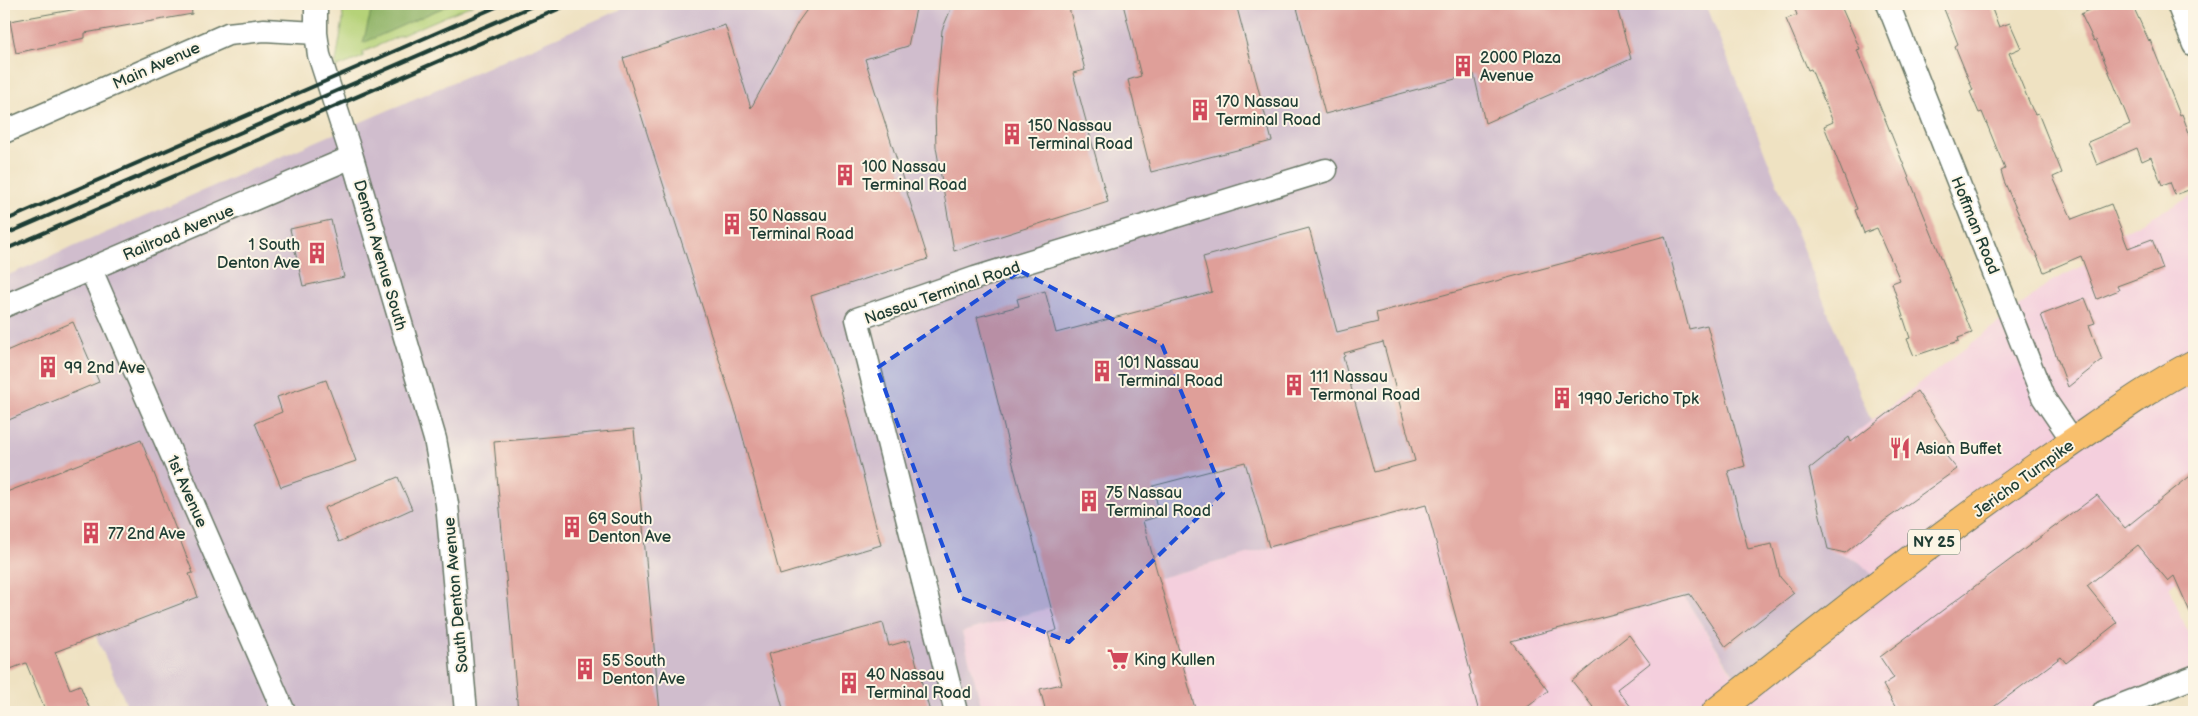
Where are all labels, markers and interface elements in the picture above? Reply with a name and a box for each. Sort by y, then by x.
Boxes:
street label: Main Avenue [110,38,204,94]
place label: 2000 Plaza Avenue [1480,49,1561,86]
building icon: 2000 Plaza Avenue [1450,53,1476,79]
place label: 170 Nassau Terminal Road [1216,93,1321,130]
building icon: 170 Nassau Terminal Road [1187,97,1213,123]
place label: 150 Nassau Terminal Road [1028,117,1133,154]
building icon: 150 Nassau Terminal Road [999,121,1025,147]
place label: 100 Nassau Terminal Road [862,158,967,195]
building icon: 100 Nassau Terminal Road [832,162,858,188]
street label: Hoffman Road [1946,174,2003,277]
street label: Denton Avenue South [349,178,410,333]
street label: Railroad Avenue [120,201,237,265]
place label: 50 Nassau Terminal Road [749,207,854,244]
building icon: 50 Nassau Terminal Road [719,211,745,237]
place label: 1 South Denton Ave [217,236,301,273]
building icon: 1 South Denton Ave [304,240,330,266]
street label: Nassau Terminal Road [862,258,1023,329]
building icon: 99 2nd Ave [35,354,61,380]
place label: 101 Nassau Terminal Road [1118,354,1223,391]
building icon: 101 Nassau Terminal Road [1089,358,1115,384]
place label: 99 2nd Ave [64,359,146,378]
place label: 111 Nassau Termonal Road [1310,368,1420,405]
building icon: 111 Nassau Termonal Road [1281,372,1307,398]
building icon: 1990 Jericho Tpk [1549,385,1575,411]
place label: 1990 Jericho Tpk [1578,390,1699,409]
restaurant icon: Asian Buffet [1887,435,1913,461]
street label: Jericho Turnpike [1970,436,2078,522]
place label: Asian Buffet [1916,440,2002,459]
street label: 1st Avenue [162,453,211,531]
place label: 75 Nassau Terminal Road [1106,484,1211,521]
building icon: 75 Nassau Terminal Road [1076,488,1102,514]
place label: 69 South Denton Ave [588,510,672,547]
building icon: 69 South Denton Ave [559,514,585,540]
street label: South Denton Avenue [440,516,473,673]
building icon: 77 2nd Ave [78,520,104,546]
place label: 77 2nd Ave [108,525,186,544]
road number: NY 25 [1908,530,1960,554]
supermarket icon: King Kullen [1105,646,1131,672]
place label: King Kullen [1134,651,1215,670]
place label: 55 South Denton Ave [602,652,686,689]
building icon: 55 South Denton Ave [572,656,598,682]
place label: 40 Nassau Terminal Road [866,666,971,703]
building icon: 40 Nassau Terminal Road [836,670,862,696]

